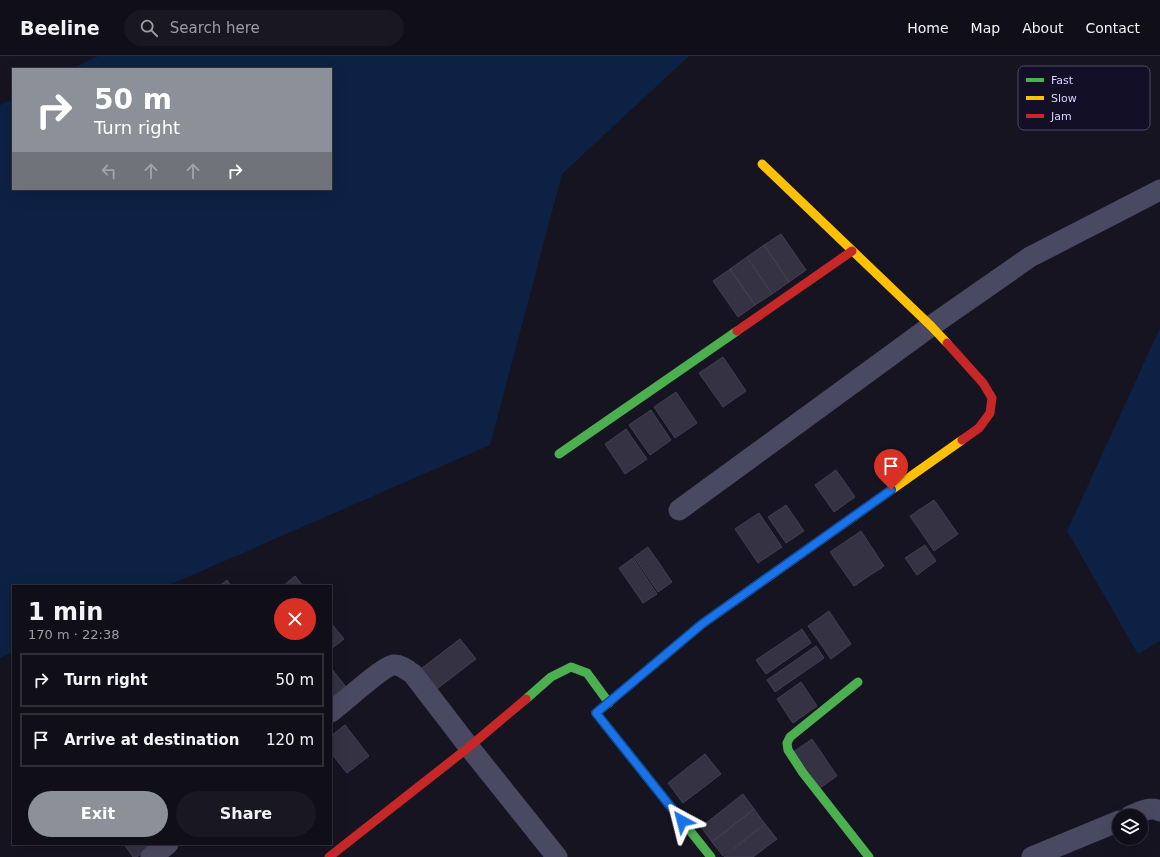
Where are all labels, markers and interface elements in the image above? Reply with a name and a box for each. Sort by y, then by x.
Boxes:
search box [124,10,404,46]
text: Beeline [20,17,100,39]
icon: search [138,17,160,39]
text: Search here [170,19,260,37]
text: Home [907,20,949,36]
text: Map [971,20,1000,36]
text: About [1022,20,1064,36]
text: Contact [1086,20,1140,36]
legend [1018,66,1150,130]
text: Fast [1051,74,1074,87]
text: 50 m [94,83,172,116]
icon: right [28,84,80,136]
text: Slow [1051,92,1077,105]
text: Jam [1050,110,1072,123]
text: Turn right [94,117,180,138]
icon: left [98,160,120,182]
icon: ahead [140,160,162,182]
icon: ahead [182,160,204,182]
icon: right [224,160,246,182]
pin [874,449,908,490]
icon: arrive [880,455,902,477]
text: 1 min [28,598,103,626]
button: close [274,598,316,640]
text: 170 m · 22:38 [28,627,119,642]
icon: right [30,669,52,691]
text: Turn right [64,671,148,689]
text: 50 m [276,671,314,689]
icon: arrive [30,729,52,751]
text: Arrive at destination [64,731,239,749]
text: 120 m [266,731,314,749]
button: Exit [28,791,168,837]
button: Share [176,791,316,837]
position arrow [661,800,703,842]
map controls [1112,809,1148,845]
button: layers [1112,809,1148,845]

